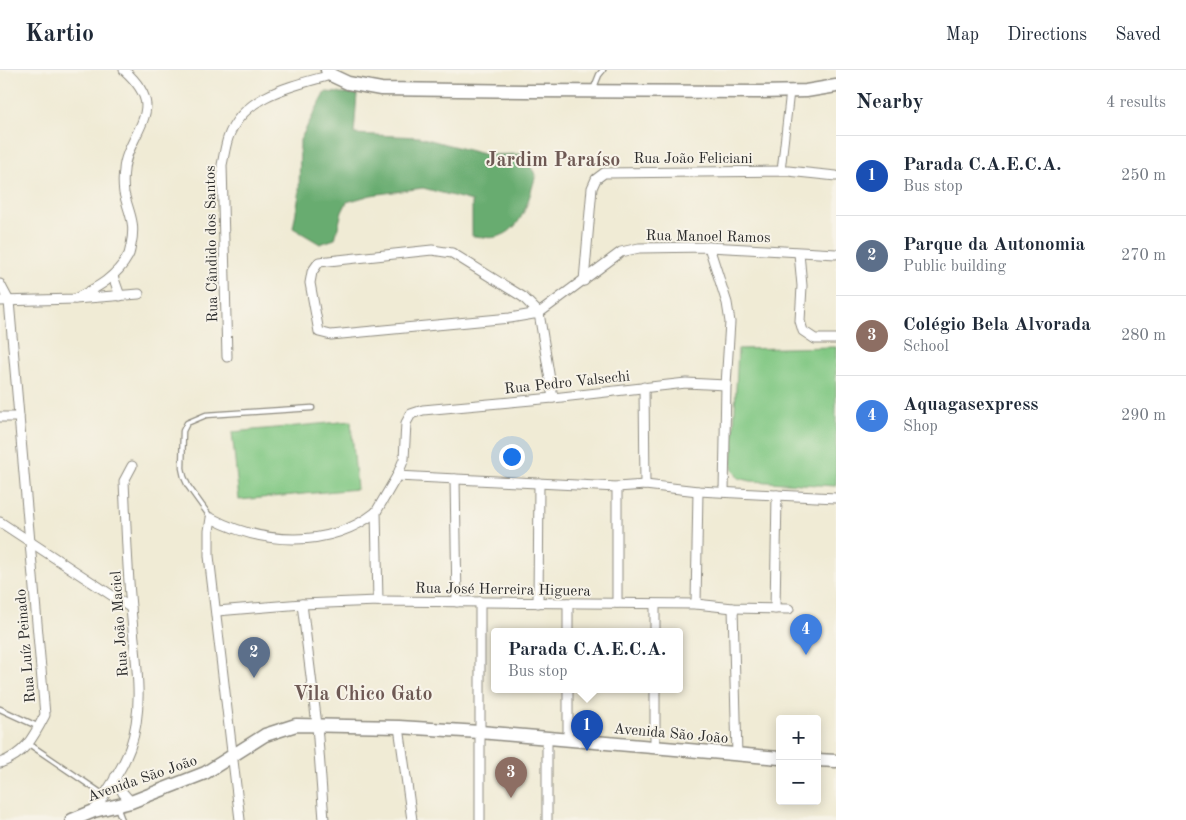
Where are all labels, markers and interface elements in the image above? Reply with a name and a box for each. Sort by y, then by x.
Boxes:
text: Kartio [25,23,94,47]
text: Map [946,26,979,44]
text: Directions [1007,26,1087,44]
text: Saved [1115,26,1161,44]
text: Nearby [856,92,924,113]
text: 4 results [1106,95,1166,111]
district label: Jardim Paraíso [486,151,620,171]
street label: Rua João Feliciani [633,152,753,167]
text: Parada C.A.E.C.A. [903,156,1062,175]
street label: Rua Cândido dos Santos [204,165,221,323]
text: 1 [867,168,877,184]
text: 250 m [1121,168,1166,184]
text: Bus stop [903,179,963,195]
street label: Rua Manoel Ramos [645,229,771,246]
text: Parque da Autonomia [903,236,1085,255]
text: 2 [867,248,877,264]
text: 270 m [1121,248,1166,264]
text: Public building [903,259,1006,275]
text: Colégio Bela Alvorada [903,316,1091,335]
text: 3 [867,328,877,344]
text: 280 m [1121,328,1166,344]
text: School [903,339,949,355]
street label: Rua Pedro Valsechi [504,369,631,398]
text: Aquagasexpress [903,396,1038,415]
text: 4 [867,408,877,424]
text: 290 m [1121,408,1166,424]
text: Shop [903,419,938,435]
your location [499,444,525,470]
street label: Rua João Maciel [109,570,132,678]
street label: Rua José Herreira Higuera [415,581,592,600]
street label: Rua Luíz Peinado [14,588,39,704]
pin: 4 [790,614,822,655]
popup [491,628,683,693]
pin: 2 [238,637,270,678]
text: Parada C.A.E.C.A. [508,641,666,660]
text: Bus stop [508,664,567,680]
district label: Vila Chico Gato [293,685,433,705]
pin: 1 [571,710,603,751]
map controls [776,715,821,805]
button: + [776,715,821,760]
street label: Avenida São João [613,722,729,747]
street label: Avenida São João [86,754,199,805]
pin: 3 [495,757,527,798]
button: − [776,760,821,805]

